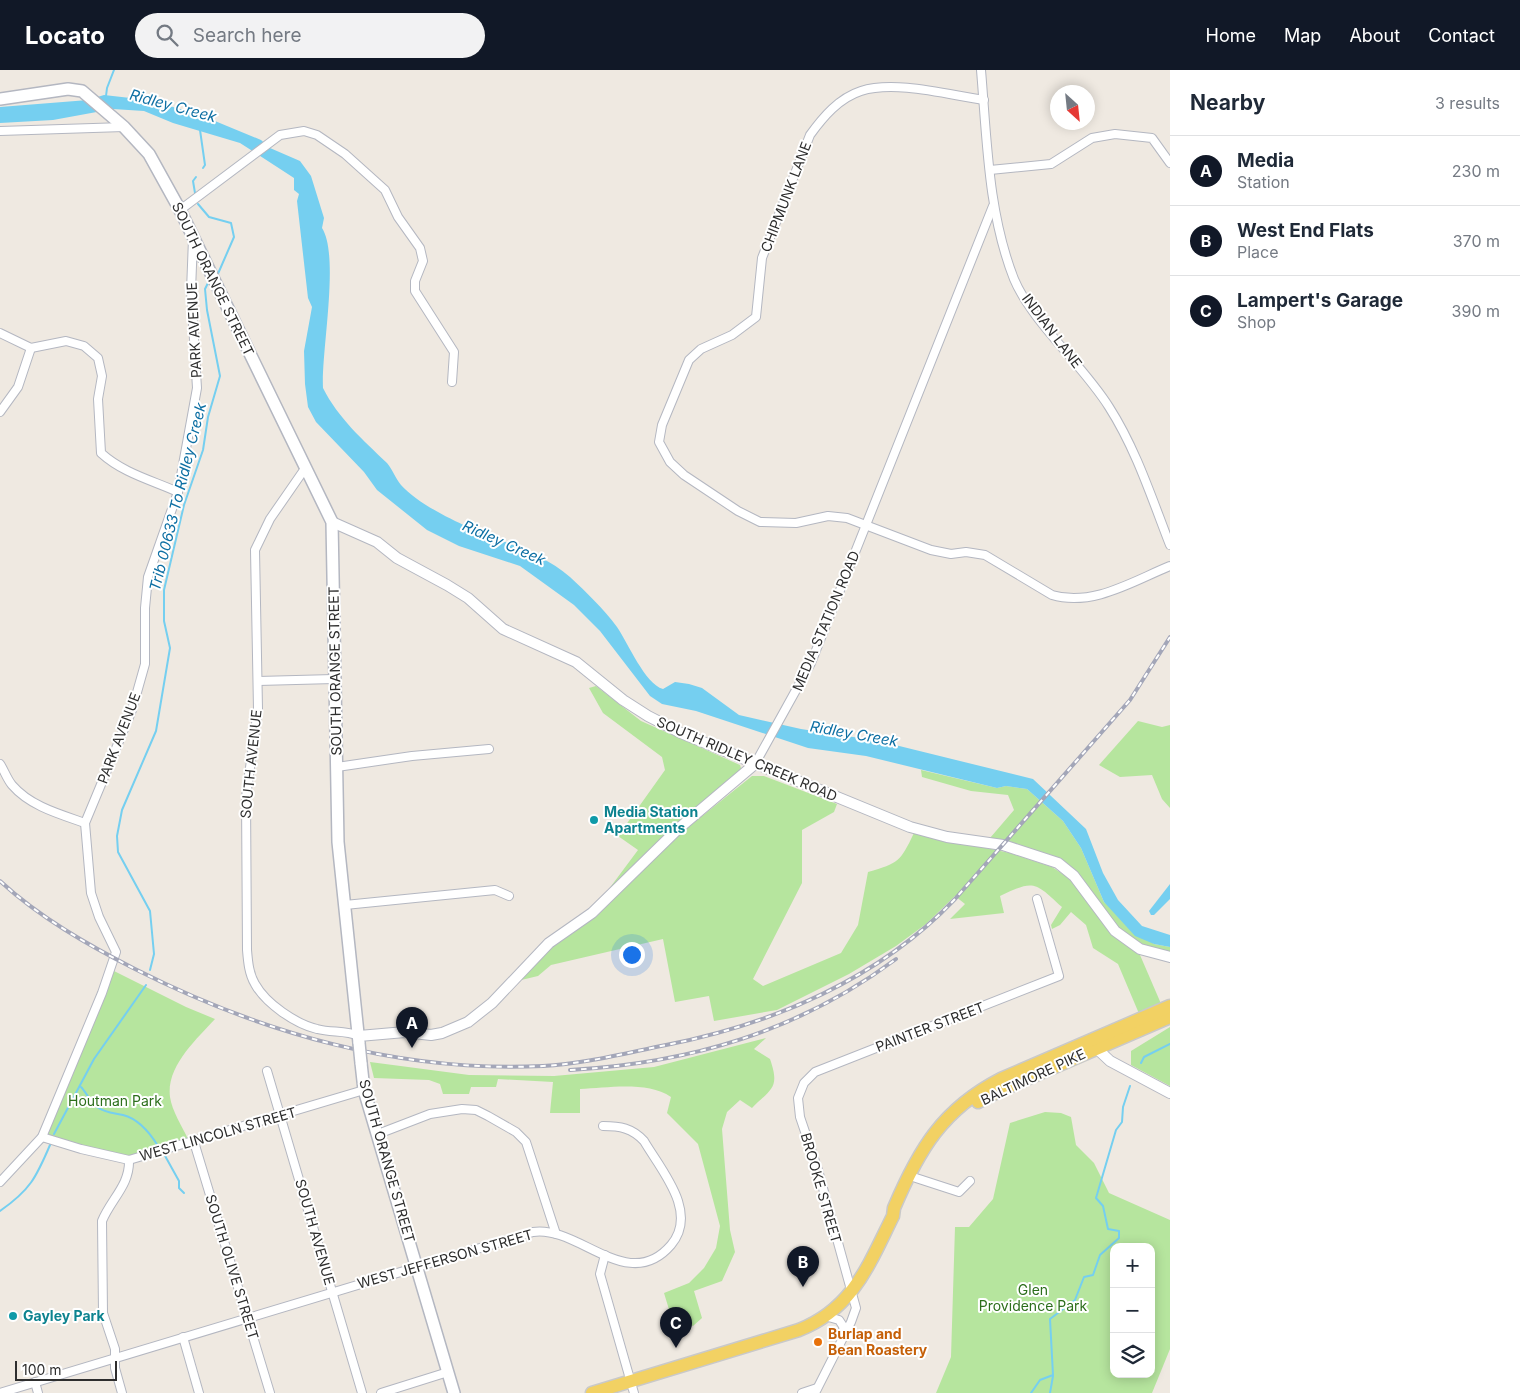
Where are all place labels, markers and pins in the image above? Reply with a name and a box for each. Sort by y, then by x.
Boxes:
place label: Media Station Apartments [604,803,698,836]
marker: Media Station Apartments [588,814,600,826]
pin: A [396,1007,428,1048]
pin: B [787,1246,819,1287]
place label: Gayley Park [23,1307,105,1324]
pin: C [660,1307,692,1348]
marker: Gayley Park [7,1310,19,1322]
place label: Burlap and Bean Roastery [828,1325,928,1358]
marker: Burlap and Bean Roastery [812,1336,824,1348]

